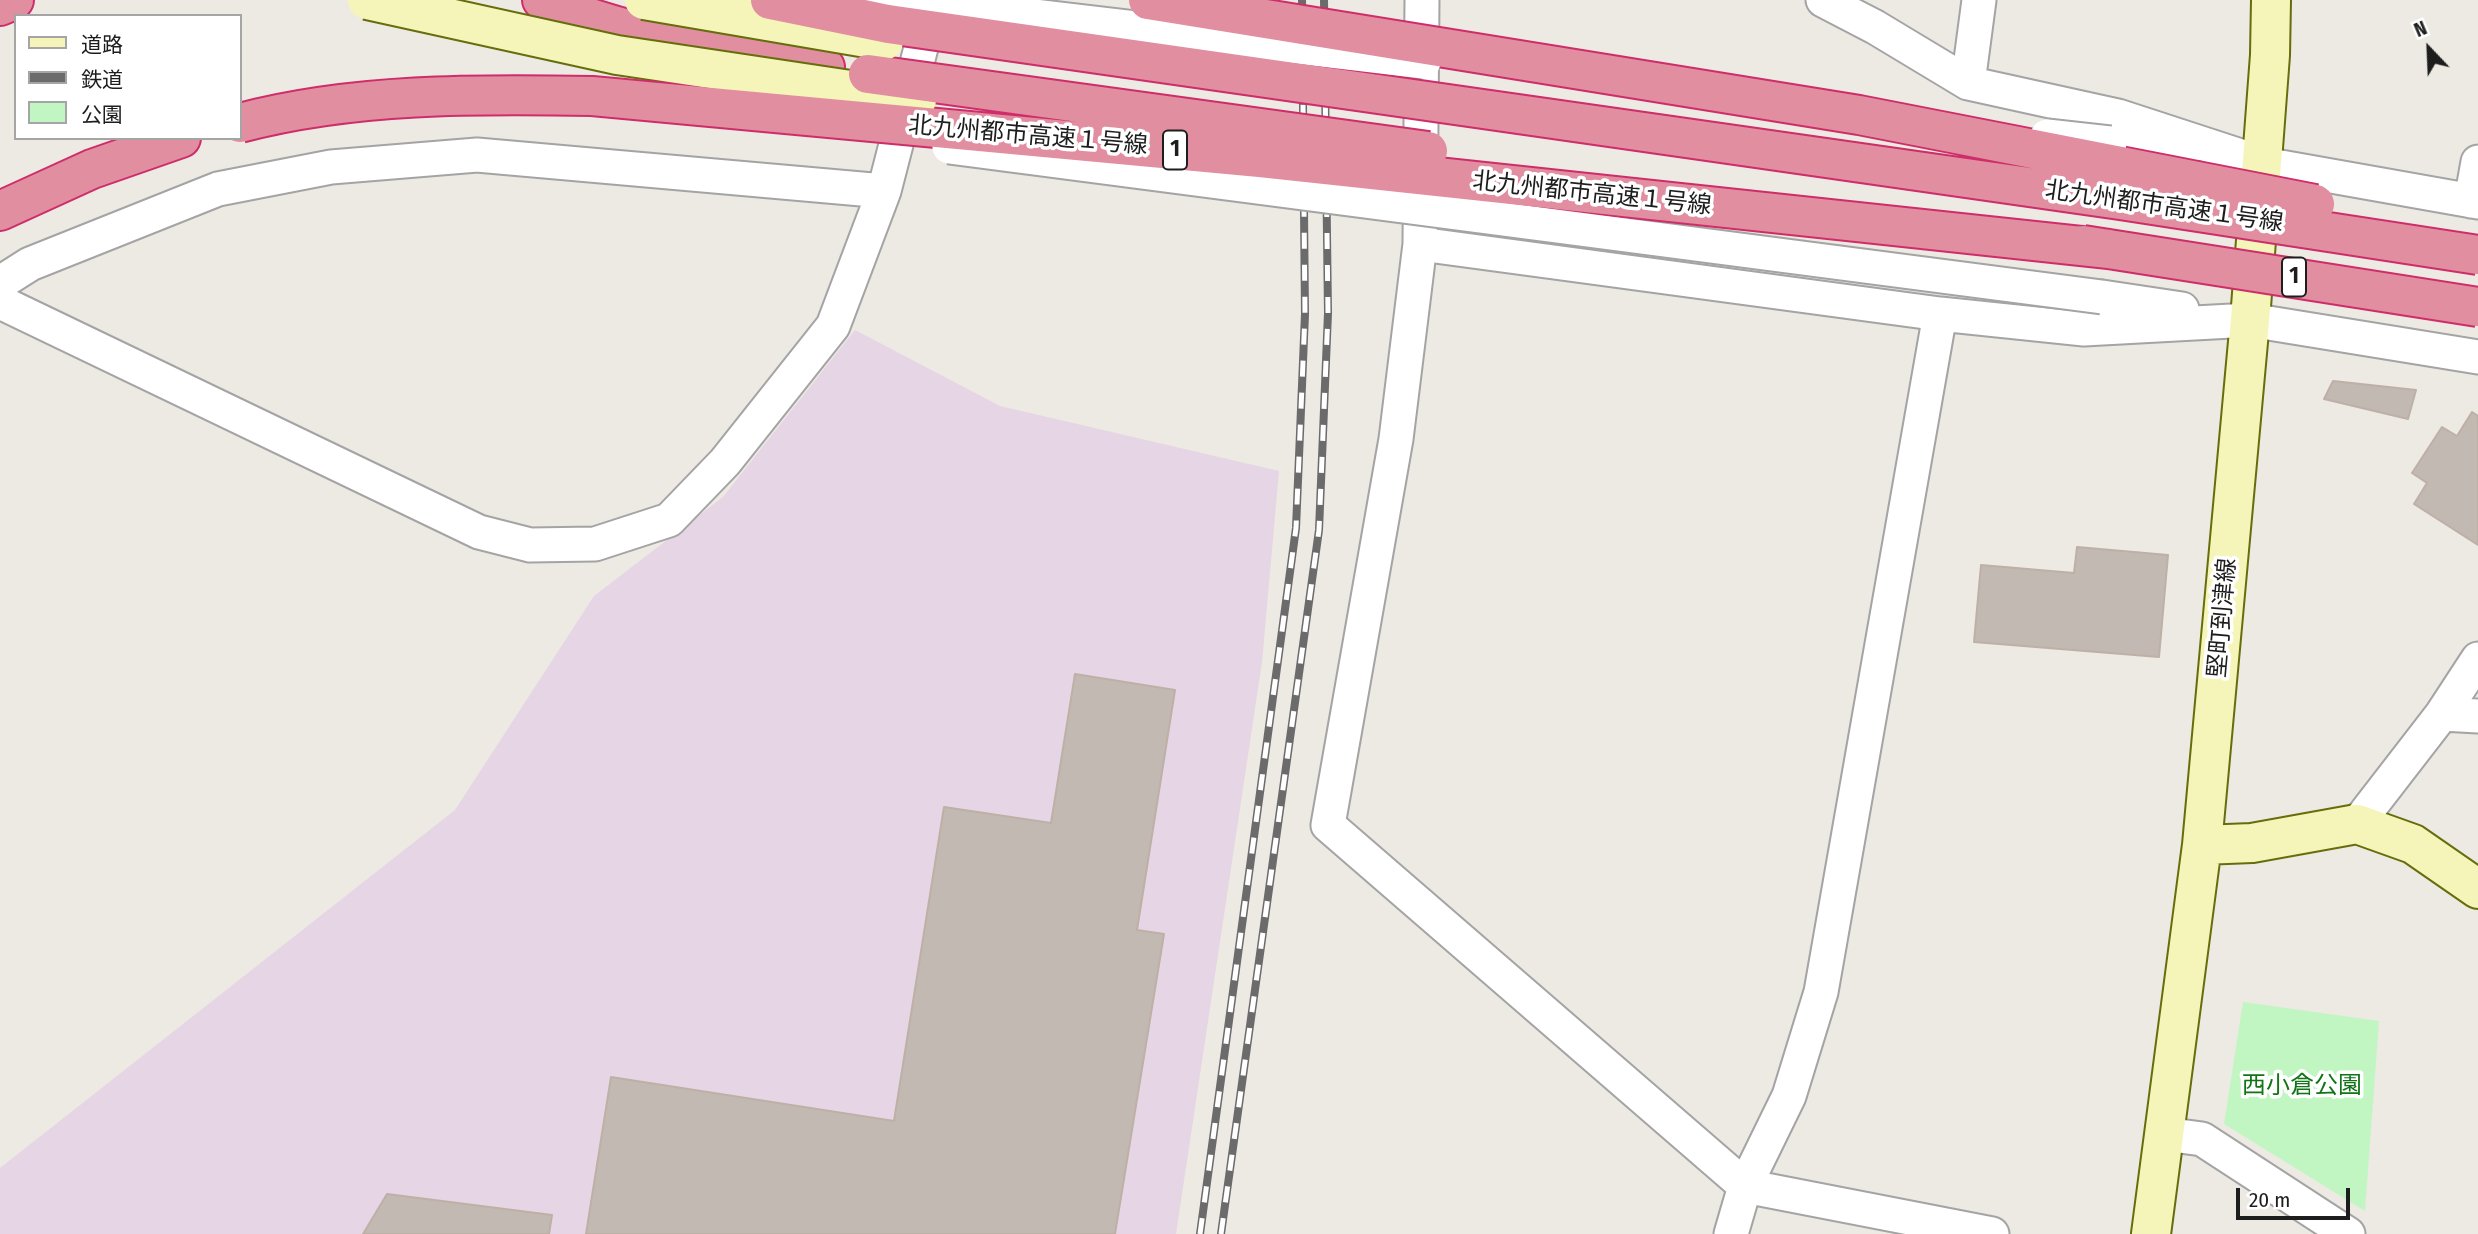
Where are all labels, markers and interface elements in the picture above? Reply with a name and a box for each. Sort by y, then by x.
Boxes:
legend [14,14,242,140]
north arrow [2394,14,2464,84]
text: N [2411,16,2430,42]
text: 道路 [81,32,123,58]
text: 鉄道 [81,67,123,93]
text: 公園 [81,102,123,128]
street label: 北九州都市高速１号線 [907,111,1149,161]
road number: 1 [1163,130,1187,169]
street label: 北九州都市高速１号線 [1471,167,1713,221]
street label: 北九州都市高速１号線 [2043,176,2285,238]
road number: 1 [2282,258,2306,296]
street label: 堅町到津線 [2203,557,2243,679]
park label: 西小倉公園 [2242,1072,2362,1100]
scale bar [2240,1174,2354,1218]
text: 20 m [2249,1187,2290,1213]

